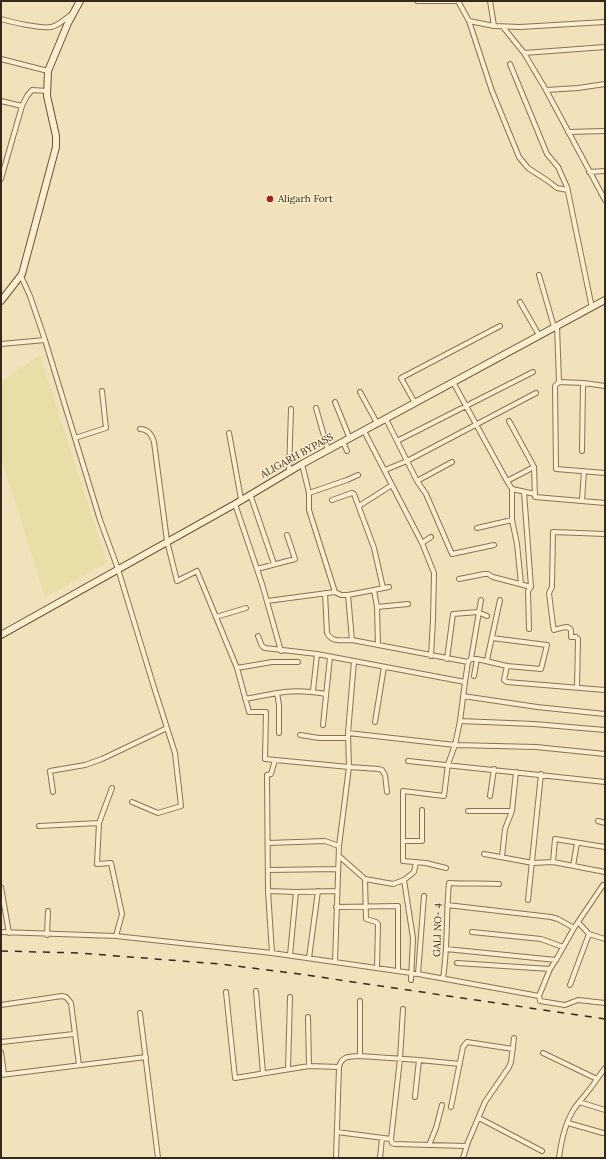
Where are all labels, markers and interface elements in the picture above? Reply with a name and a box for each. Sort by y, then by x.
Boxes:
place label: Aligarh Fort [278,193,333,205]
marker: Aligarh Fort [265,194,275,204]
street label: ALIGARH BYPASS [258,431,336,481]
street label: GALI NO- 4 [431,903,445,957]

